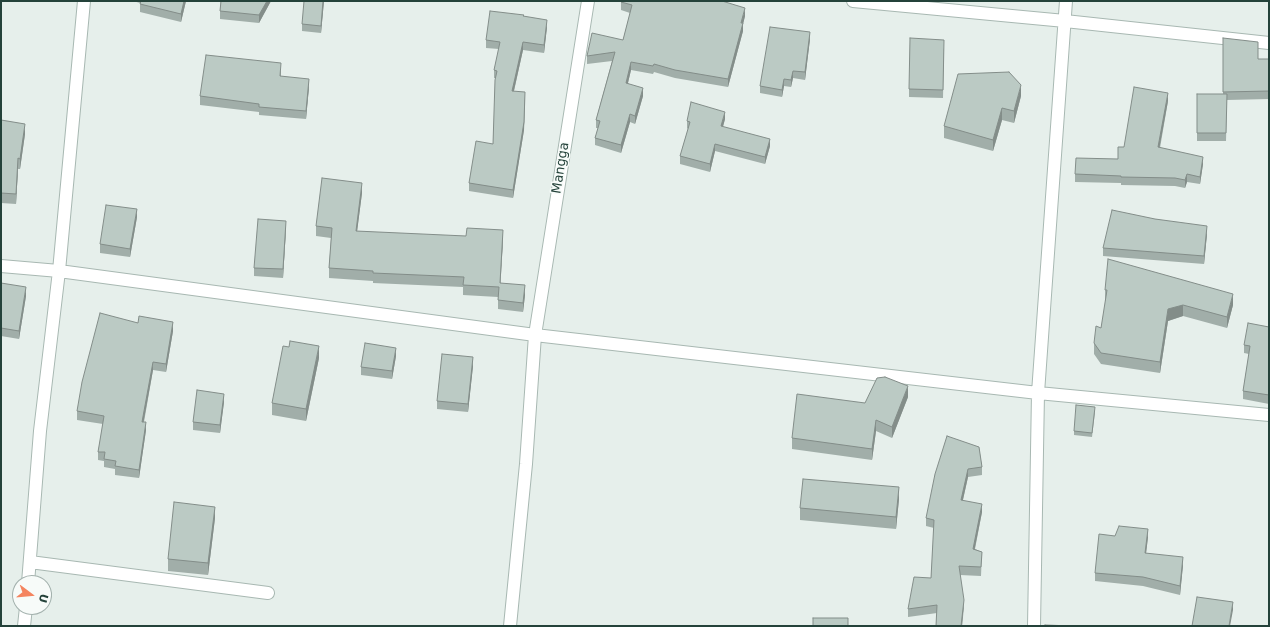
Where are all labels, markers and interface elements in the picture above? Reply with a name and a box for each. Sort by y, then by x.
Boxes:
street label: Mangga [549,141,573,195]
north arrow [12,575,52,615]
text: U [36,592,51,604]

